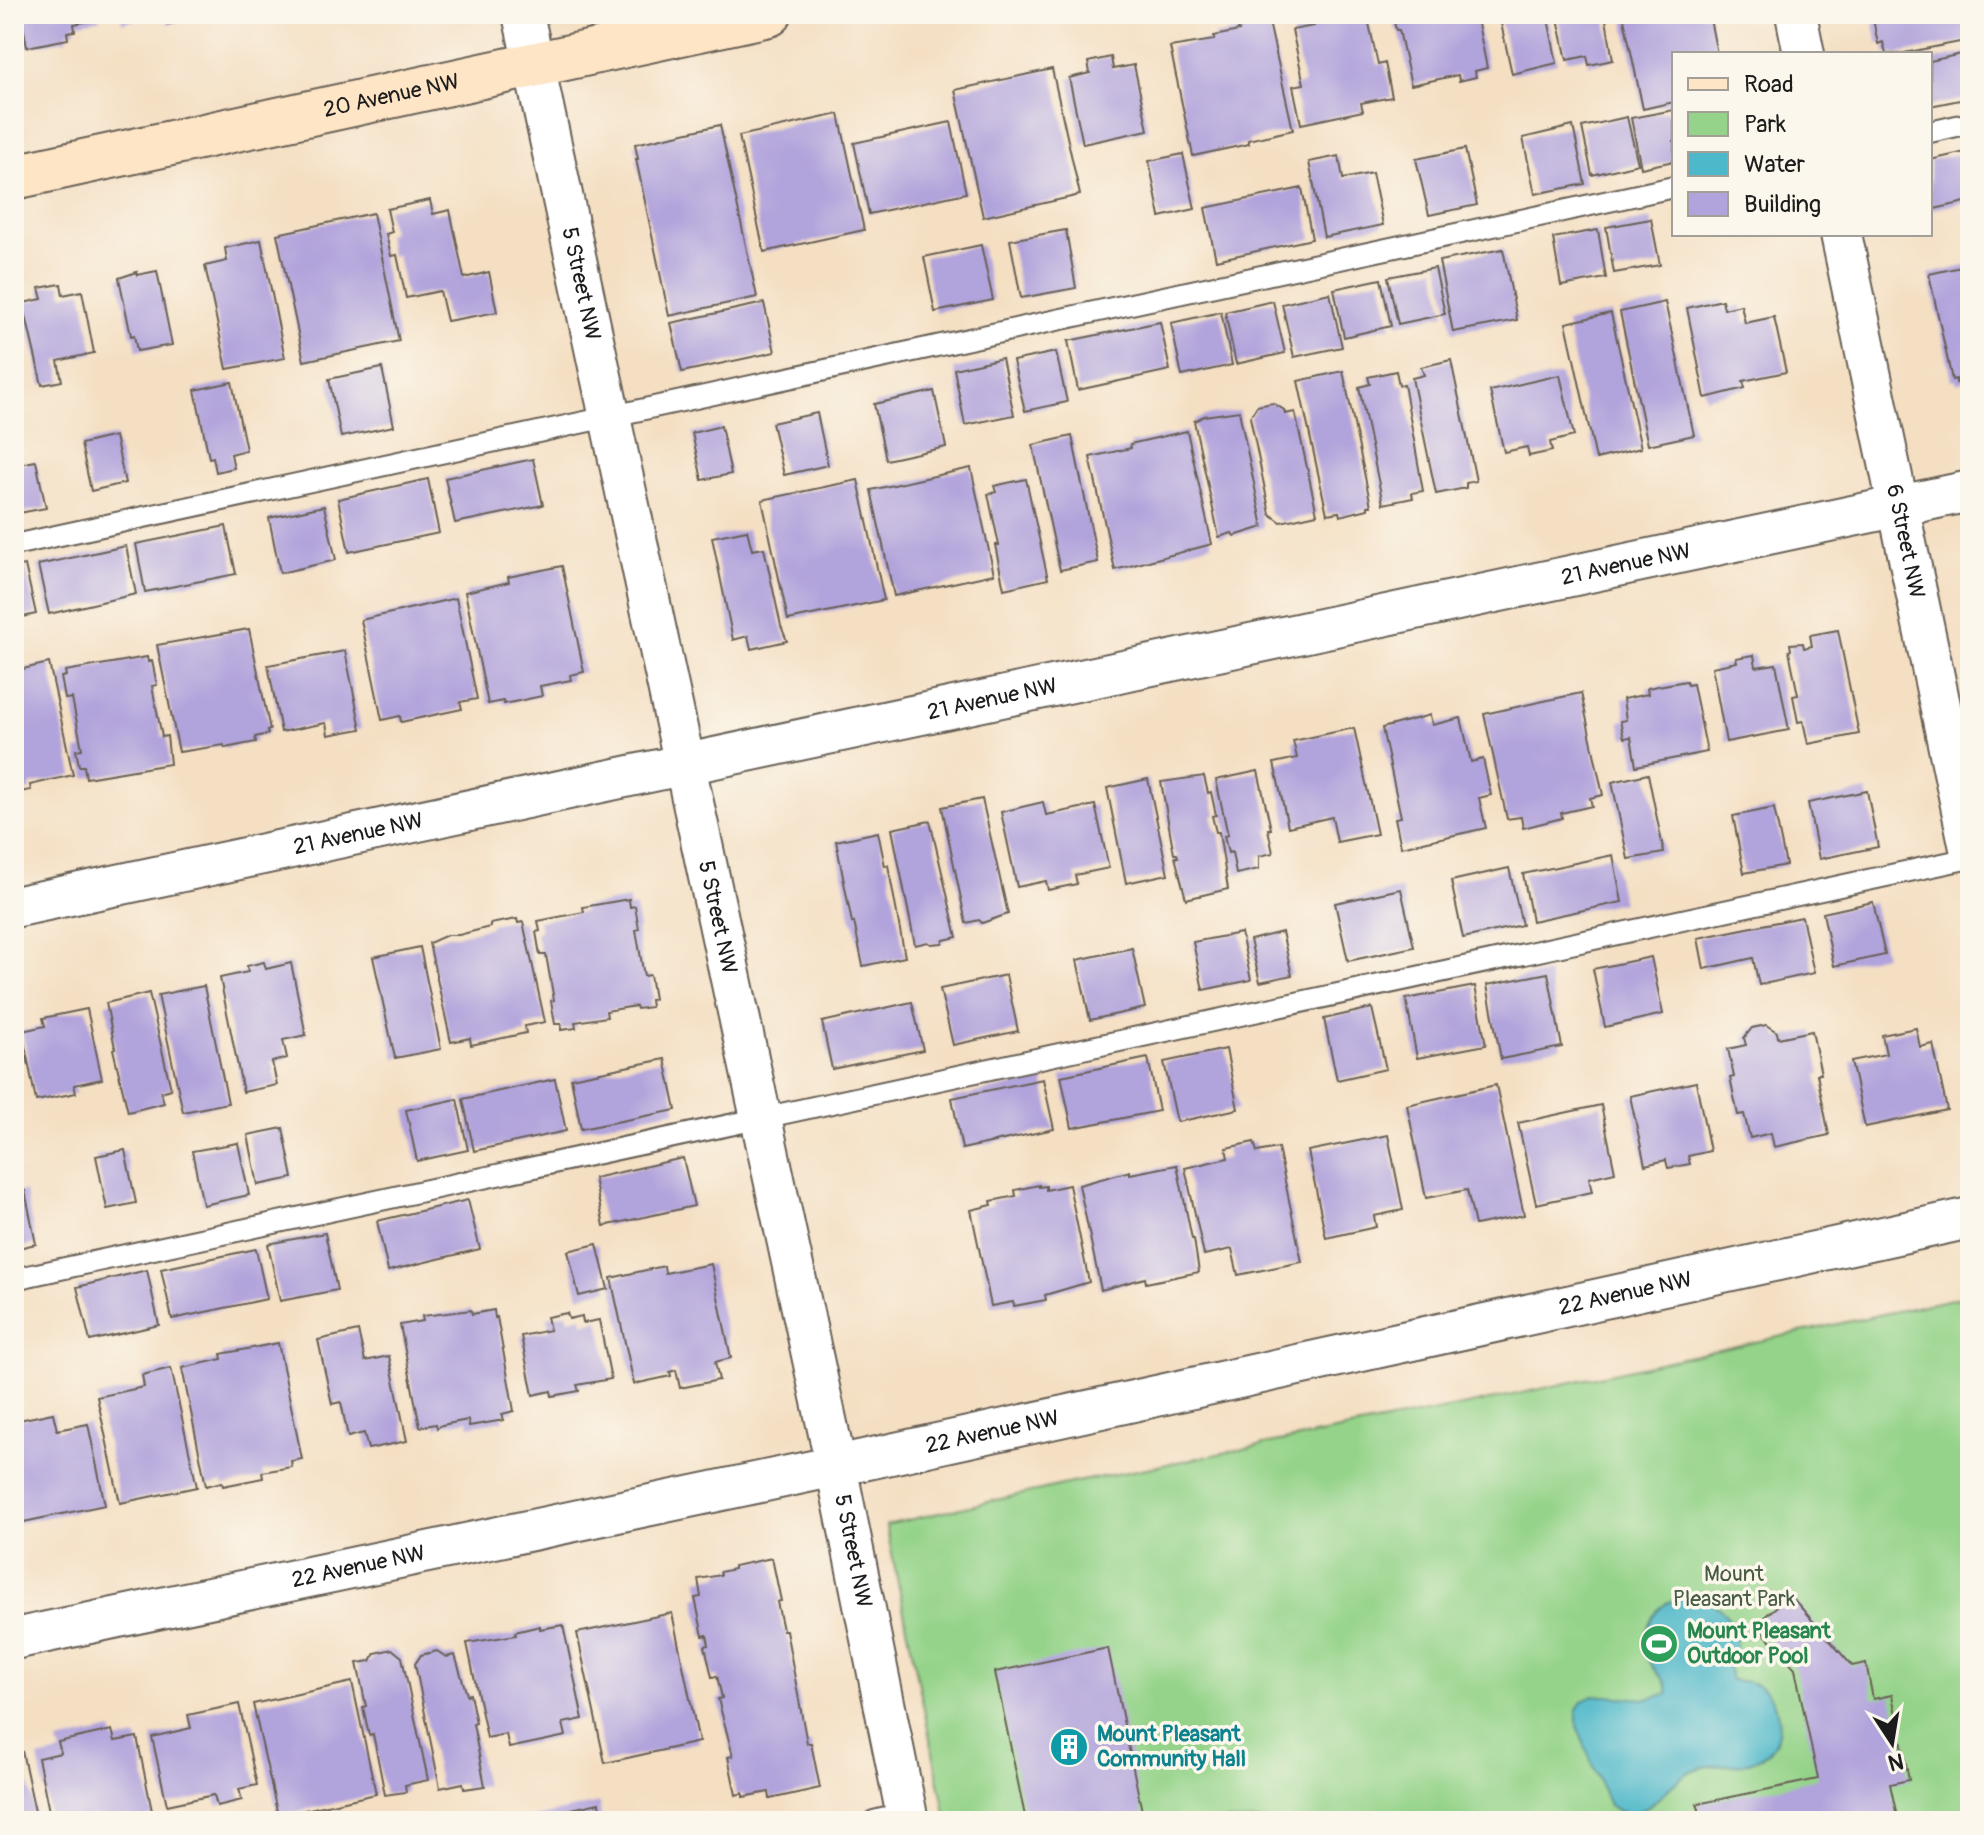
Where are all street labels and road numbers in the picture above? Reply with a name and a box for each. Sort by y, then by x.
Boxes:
street label: 20 Avenue NW [321,67,462,124]
street label: 5 Street NW [555,225,607,343]
street label: 6 Street NW [1880,482,1931,601]
street label: 21 Avenue NW [1559,537,1693,592]
street label: 21 Avenue NW [925,672,1060,726]
street label: 21 Avenue NW [291,806,426,861]
street label: 5 Street NW [692,858,744,976]
street label: 22 Avenue NW [1556,1265,1695,1322]
street label: 22 Avenue NW [923,1404,1061,1460]
street label: 5 Street NW [828,1492,878,1610]
street label: 22 Avenue NW [289,1539,428,1594]

